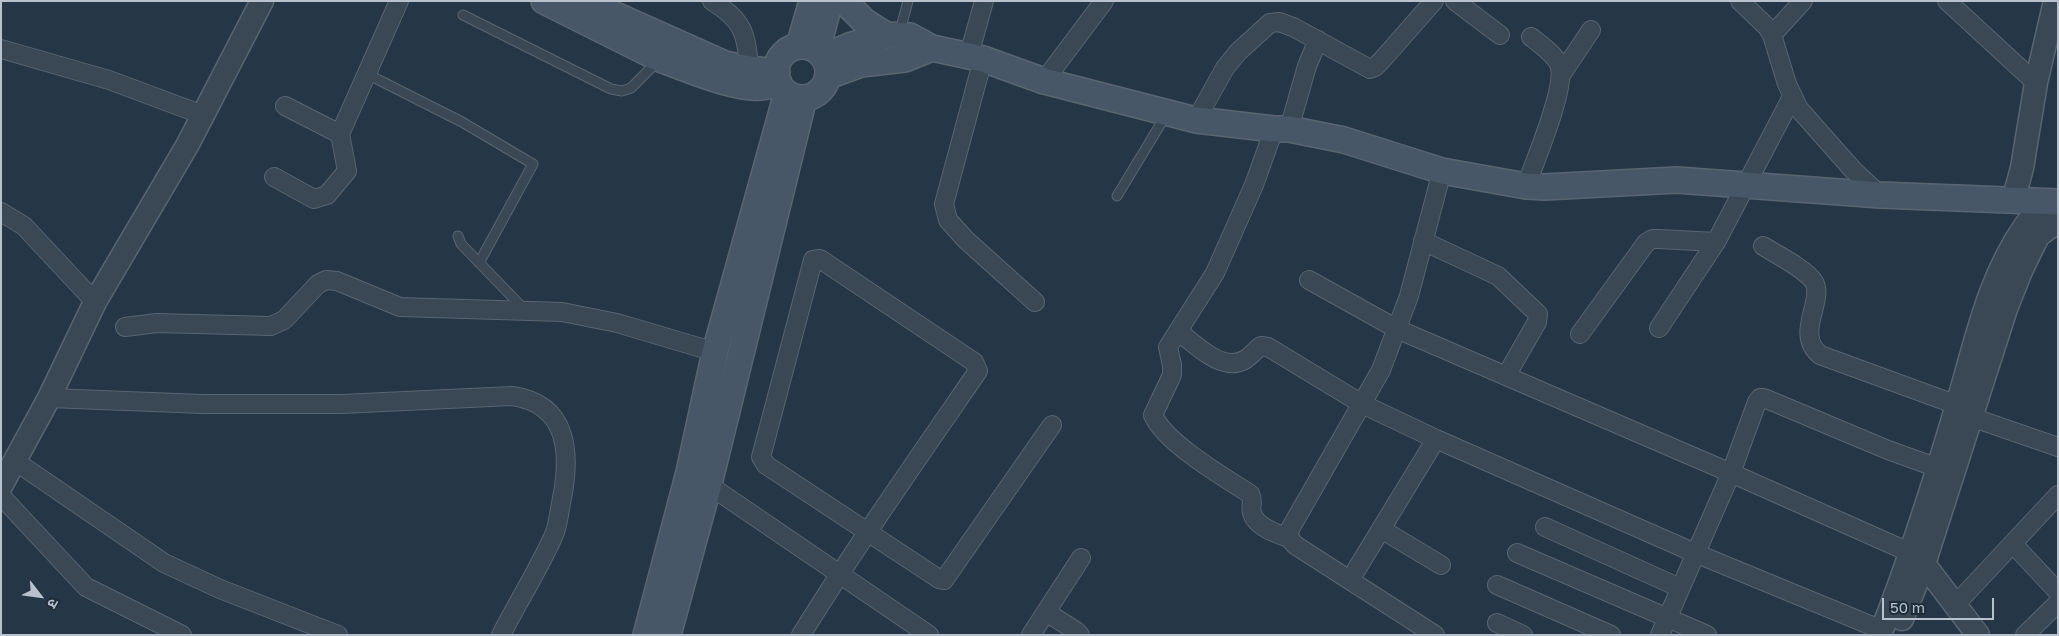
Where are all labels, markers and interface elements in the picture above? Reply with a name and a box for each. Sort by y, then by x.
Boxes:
north arrow [15,571,65,621]
scale bar [1884,588,1996,620]
text: उ [44,596,63,612]
text: 50 m [1890,598,1925,616]

